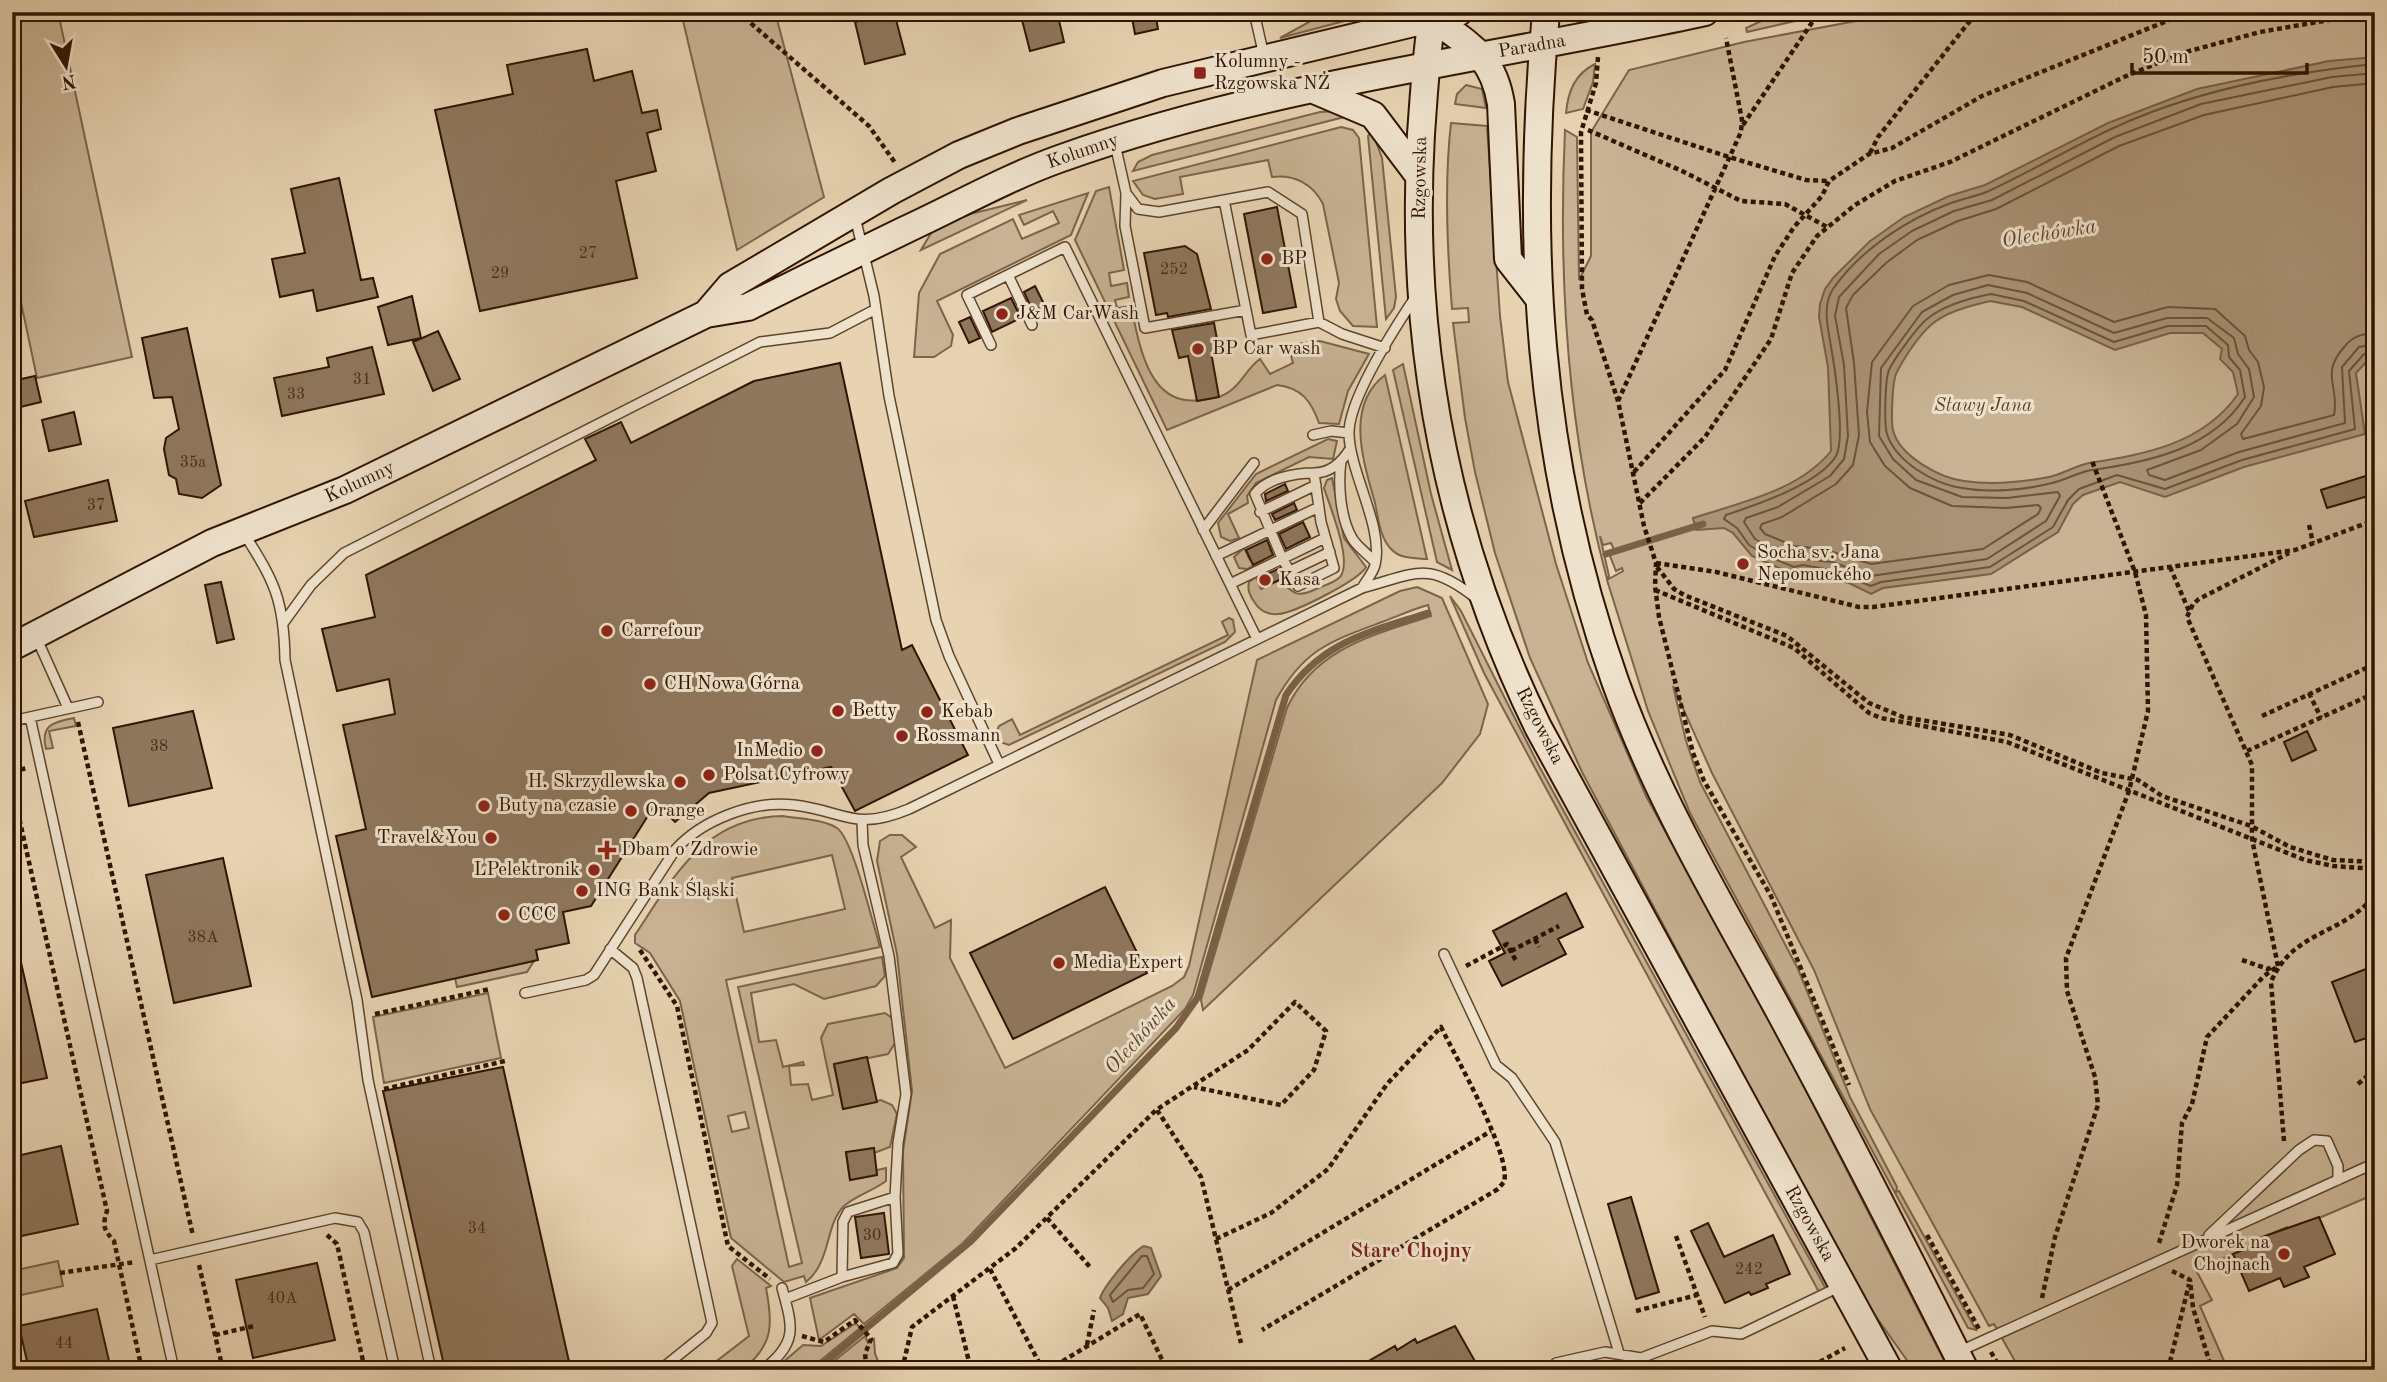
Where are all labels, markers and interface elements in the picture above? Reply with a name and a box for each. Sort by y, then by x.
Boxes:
north arrow [32,32,102,102]
street label: Paradna [1497,32,1568,62]
scale bar [2132,32,2306,76]
text: 50 m [2142,47,2189,68]
place label: Kolumny - Rzgowska NŻ [1214,53,1330,94]
marker: Kolumny - Rzgowska NŻ [1192,65,1208,81]
text: N [59,70,78,91]
street label: Kolumny [1045,131,1121,173]
street label: Rzgowska [1411,135,1431,220]
water label: Olechówka [2000,216,2098,252]
house number: 27 [579,246,597,262]
place label: BP [1281,250,1307,269]
marker: BP [1259,251,1275,267]
house number: 252 [1160,262,1188,278]
house number: 29 [491,266,509,282]
place label: J&M CarWash [1016,305,1139,324]
marker: J&M CarWash [994,306,1010,322]
place label: BP Car wash [1212,340,1321,359]
marker: BP Car wash [1190,341,1206,357]
house number: 31 [353,372,371,388]
house number: 33 [287,387,305,403]
park label: Stawy Jana [1934,397,2032,416]
house number: 35a [180,455,206,471]
street label: Kolumny [322,459,398,507]
house number: 37 [87,498,105,514]
place label: Socha sv. Jana Nepomuckého [1757,544,1880,585]
marker: Socha sv. Jana Nepomuckého [1735,556,1751,572]
place label: Kasa [1279,571,1321,590]
marker: Kasa [1257,572,1273,588]
place label: Carrefour [621,622,701,641]
marker: Carrefour [599,623,615,639]
place label: CH Nowa Górna [664,675,801,694]
marker: CH Nowa Górna [642,676,658,692]
street label: Rzgowska [1512,684,1567,768]
place label: Betty [852,702,897,721]
marker: Betty [830,703,846,719]
place label: Kebab [941,703,993,722]
marker: Kebab [919,704,935,720]
place label: Rossmann [916,727,1001,746]
marker: Rossmann [894,728,910,744]
house number: 38 [150,739,168,755]
place label: InMedio [736,742,803,761]
marker: InMedio [809,743,825,759]
place label: Polsat Cyfrowy [723,766,850,785]
marker: Polsat Cyfrowy [701,767,717,783]
place label: H. Skrzydlewska [527,773,667,792]
marker: H. Skrzydlewska [672,774,688,790]
place label: Buty na czasie [498,797,616,816]
marker: Buty na czasie [476,798,492,814]
place label: Orange [645,802,705,821]
marker: Orange [623,803,639,819]
place label: Travel&You [377,829,477,848]
marker: Travel&You [483,830,499,846]
place label: Dbam o Zdrowie [621,841,758,860]
marker: Dbam o Zdrowie [599,842,615,858]
place label: LPelektronik [474,861,580,880]
marker: LPelektronik [586,862,602,878]
place label: ING Bank Śląski [596,877,735,901]
marker: ING Bank Śląski [574,883,590,899]
place label: CCC [518,906,556,925]
marker: CCC [496,907,512,923]
house number: 38A [188,930,218,946]
place label: Media Expert [1073,954,1183,973]
marker: Media Expert [1051,955,1067,971]
water label: Olechówka [1101,993,1181,1079]
street label: Rzgowska [1780,1183,1838,1266]
house number: 34 [468,1221,486,1237]
house number: 30 [863,1228,881,1244]
place label: Dworek na Chojnach [2181,1234,2271,1275]
district label: Stare Chojny [1350,1241,1472,1262]
marker: Dworek na Chojnach [2276,1246,2292,1262]
house number: 242 [1735,1262,1763,1278]
house number: 40A [267,1291,297,1307]
house number: 44 [55,1336,73,1352]

